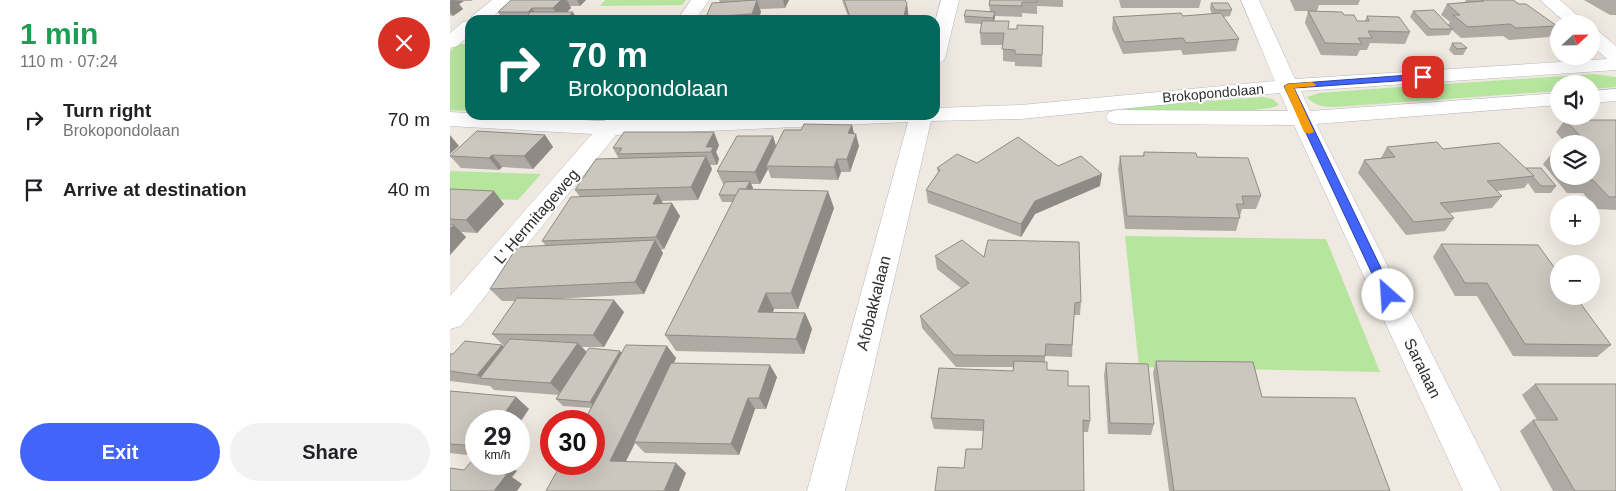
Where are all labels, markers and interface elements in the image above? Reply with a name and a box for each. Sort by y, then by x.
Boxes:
north arrow [1550,15,1600,65]
map controls [1550,15,1600,305]
text: 1 min [20,17,98,50]
button: close [378,17,430,69]
icon: right [485,35,550,100]
text: 70 m [568,35,648,74]
text: 110 m · 07:24 [20,53,118,70]
pin [1402,56,1444,98]
icon: arrive [1409,63,1437,91]
button: sound [1550,75,1600,125]
text: Brokopondolaan [568,76,728,101]
street label: Brokopondolaan [1162,81,1264,105]
text: Turn right [63,100,151,121]
icon: right [20,106,48,134]
text: 70 m [388,109,430,130]
text: Brokopondolaan [63,122,180,139]
button: layers [1550,135,1600,185]
street label: L' Hermitageweg [491,166,582,267]
icon: arrive [20,176,48,204]
text: Arrive at destination [63,179,247,200]
text: 40 m [388,179,430,200]
button: + [1550,195,1600,245]
street label: Afobakkalaan [854,254,893,352]
button: − [1550,255,1600,305]
position arrow [1361,268,1413,320]
street label: Saralaan [1401,336,1444,401]
speed limit sign: 30 [540,410,605,475]
text: 29 [484,422,511,450]
button: Exit [20,423,220,481]
button: Share [230,423,430,481]
text: km/h [484,448,511,462]

